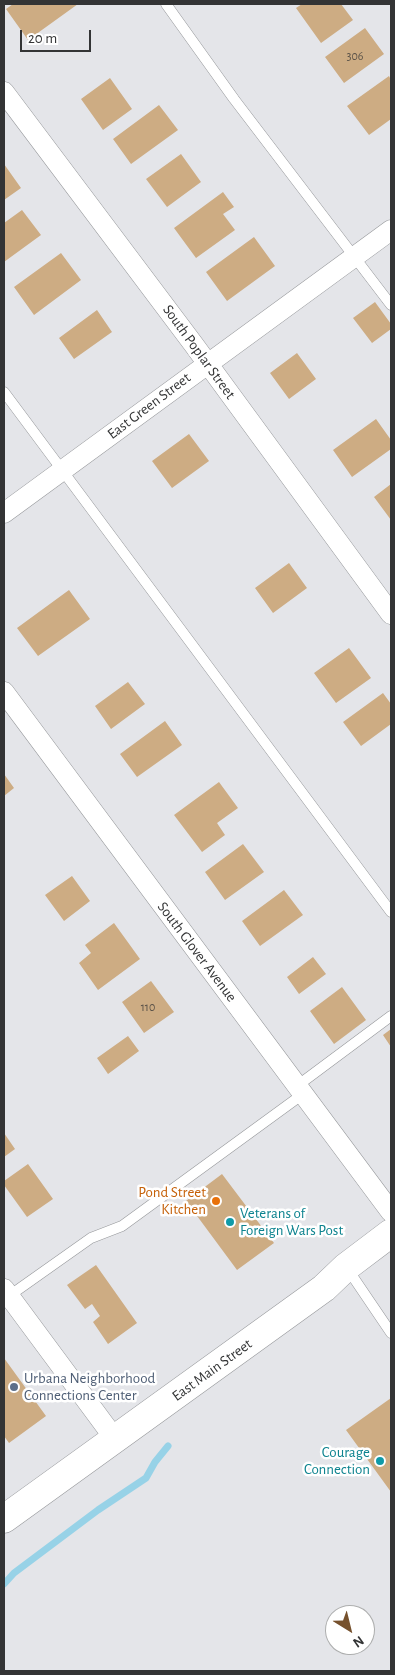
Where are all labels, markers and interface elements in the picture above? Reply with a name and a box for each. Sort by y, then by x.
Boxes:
scale bar [22,20,94,52]
text: 20 m [28,31,57,46]
house number: 306 [347,49,363,63]
street label: South Poplar Street [159,301,239,403]
street label: East Green Street [104,369,194,443]
street label: South Glover Avenue [154,898,240,1006]
house number: 110 [141,1000,155,1014]
place label: Pond Street Kitchen [138,1183,206,1218]
marker: Pond Street Kitchen [210,1195,222,1207]
place label: Veterans of Foreign Wars Post [240,1204,343,1239]
marker: Veterans of Foreign Wars Post [224,1216,236,1228]
street label: East Main Street [169,1335,255,1405]
place label: Urbana Neighborhood Connections Center [24,1369,155,1404]
marker: Urbana Neighborhood Connections Center [8,1381,20,1393]
place label: Courage Connection [304,1443,370,1478]
marker: Courage Connection [374,1455,386,1467]
north arrow [325,1605,375,1655]
text: N [350,1633,366,1650]

